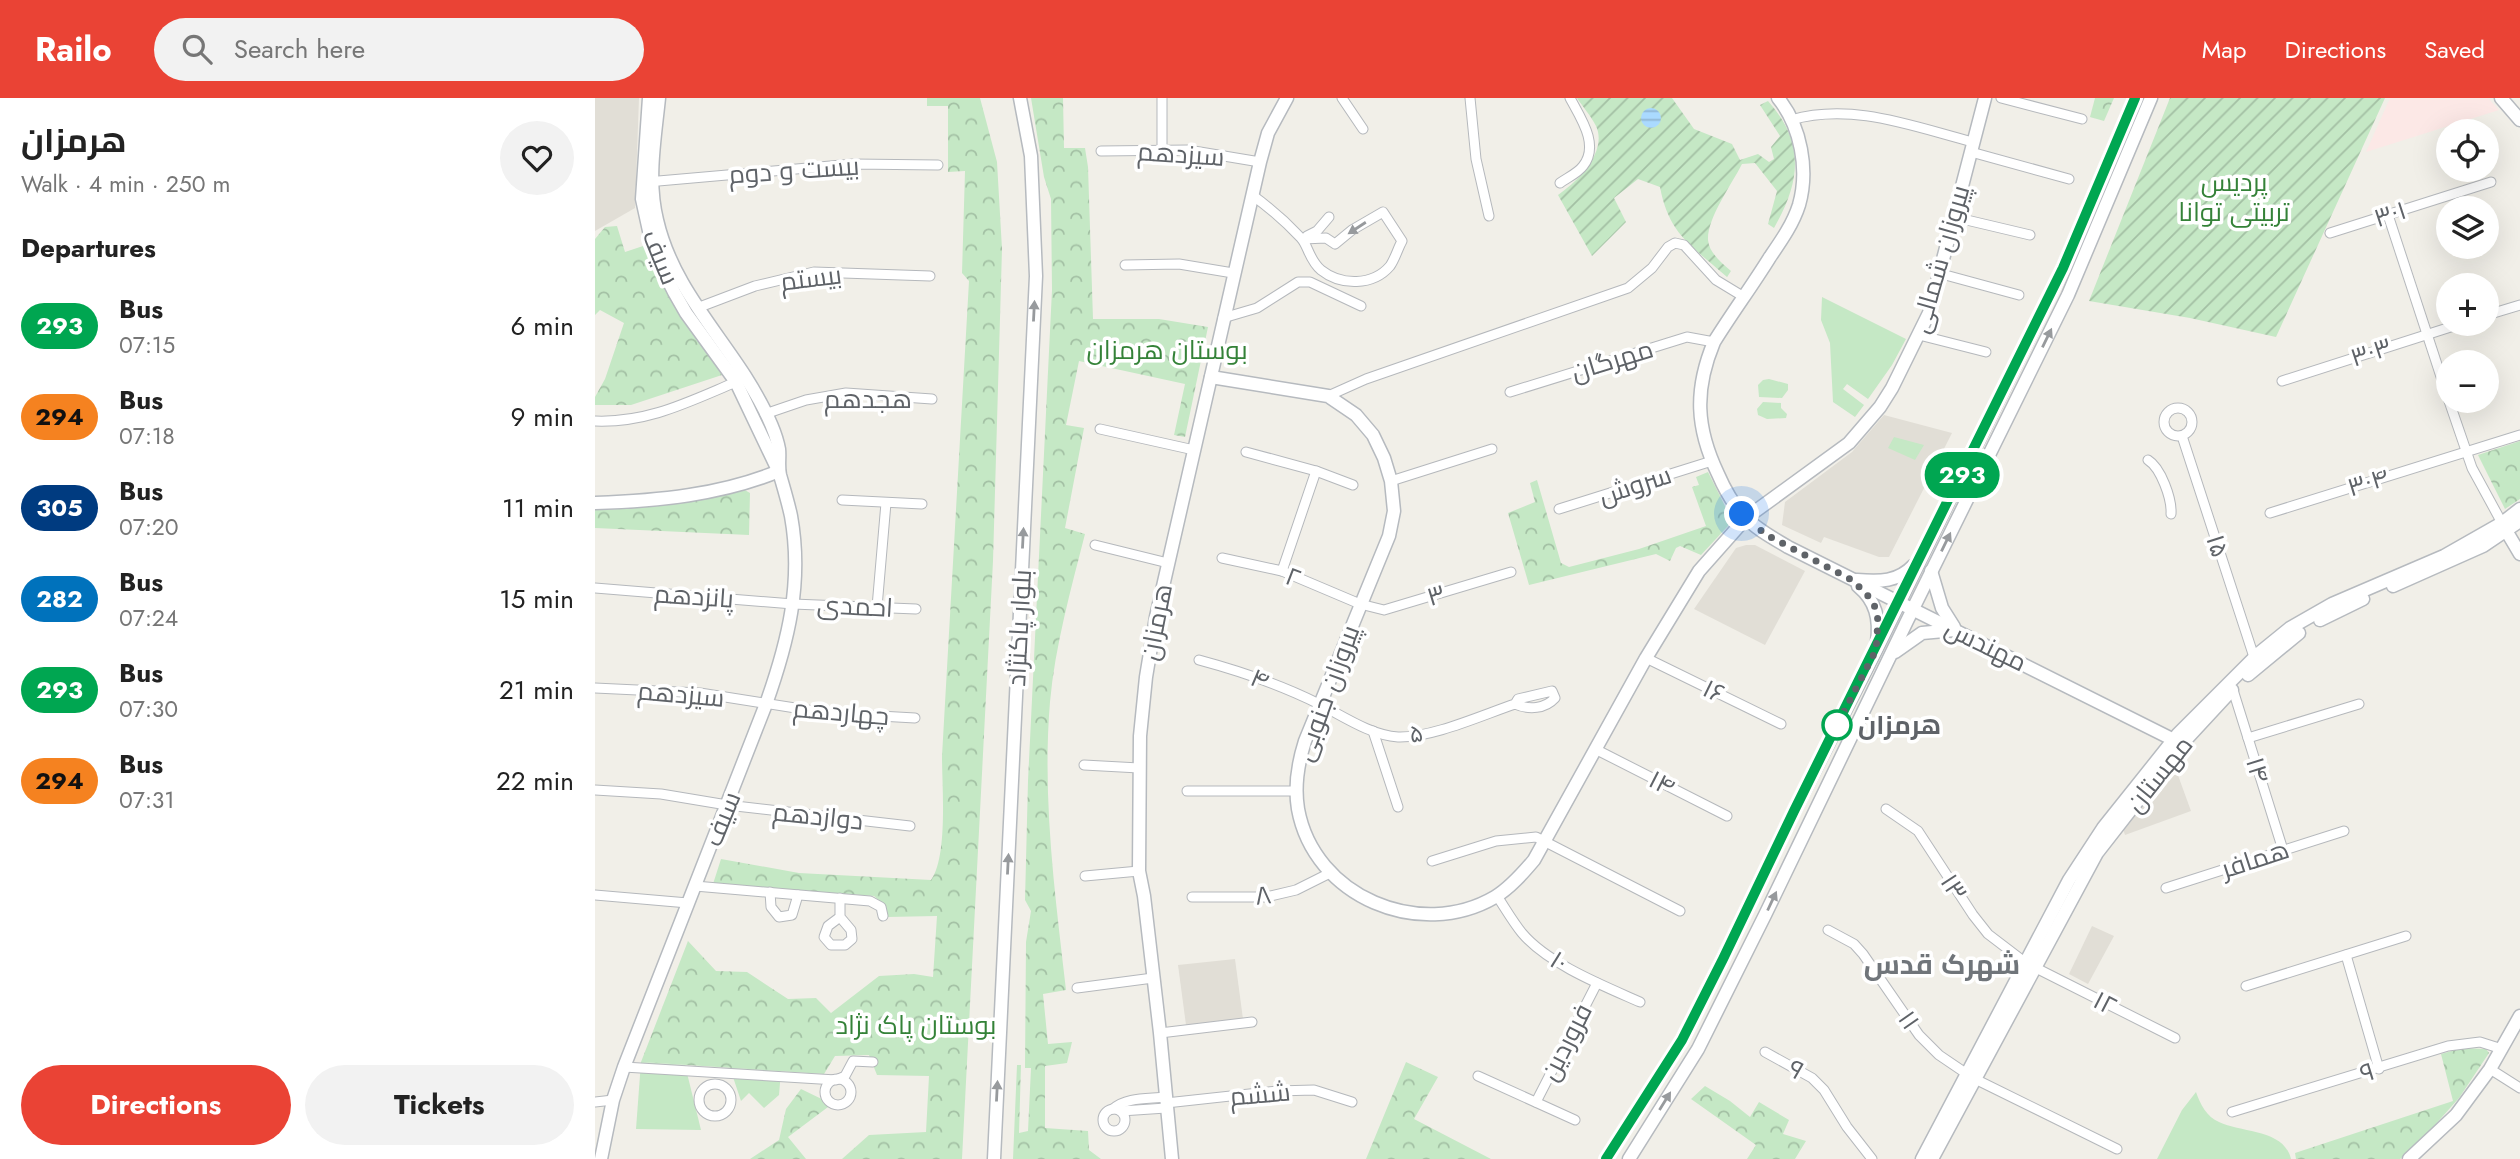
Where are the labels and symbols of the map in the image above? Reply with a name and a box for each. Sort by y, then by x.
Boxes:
street label: سیزدهم [1136,132,1226,176]
street label: بیست و دوم [727,146,861,194]
park label: پردیس تربیتی توانا [2178,163,2290,231]
street label: پیروزان شمالی [1901,180,1979,337]
street label: ۳۰۱ [2369,191,2411,237]
one-way arrow [1347,221,1367,234]
street label: سیف [633,224,689,290]
street label: بیستم [778,255,844,301]
one-way arrow [1029,300,1040,322]
street label: ۳۰۳ [2345,327,2397,377]
one-way arrow [2042,328,2053,348]
street label: مهرگان [1566,330,1658,390]
park label: بوستان هرمزان [1086,331,1248,369]
street label: هجدهم [824,380,912,418]
line badge: 293 [1922,452,2002,498]
street label: سروش [1594,455,1676,515]
street label: ۳۰۴ [2343,458,2393,506]
your location [1724,496,1759,531]
one-way arrow [1018,527,1029,549]
street label: ۱۵ [2196,530,2240,562]
one-way arrow [1941,532,1952,552]
street label: ۲ [1280,557,1306,597]
street label: بلوار پاکنژاد [997,568,1041,688]
street label: پانزدهم [653,574,735,618]
street label: ۳ [1422,574,1450,616]
street label: هرمزان [1130,580,1182,664]
street label: احمدی [816,585,894,627]
street label: مهندس [1939,609,2033,681]
street label: پیروزان جنوبی [1285,619,1369,766]
street label: ۴ [1245,658,1275,700]
street label: ۱۶ [1696,669,1732,713]
street label: سیزدهم [636,671,726,717]
street label: چهاردهم [791,689,891,735]
place label: هرمزان [1858,706,1941,744]
marker: هرمزان [1822,710,1852,740]
street label: ۵ [1406,713,1426,753]
street label: مهستان [2116,728,2202,820]
street label: ۱۴ [2236,752,2280,788]
street label: ۱۴ [1642,760,1682,806]
street label: سیف [694,786,750,852]
street label: دوازدهم [771,792,865,840]
street label: همافر [2214,830,2294,888]
one-way arrow [1003,852,1014,874]
street label: ۱۳ [1931,866,1977,908]
street label: ۸ [1253,875,1273,915]
one-way arrow [1766,891,1778,911]
street label: ۱۰ [1543,941,1575,981]
district label: شهرک قدس [1864,944,2020,985]
street label: ۱۲ [2087,981,2123,1025]
street label: فروردین [1530,997,1602,1087]
street label: ۱۱ [1889,1003,1929,1037]
park label: بوستان پاک نژاد [836,1006,997,1044]
street label: ۹ [1781,1049,1811,1089]
street label: ۹ [2355,1052,2379,1092]
street label: ششم [1228,1072,1292,1116]
one-way arrow [992,1080,1003,1102]
one-way arrow [1659,1092,1672,1111]

